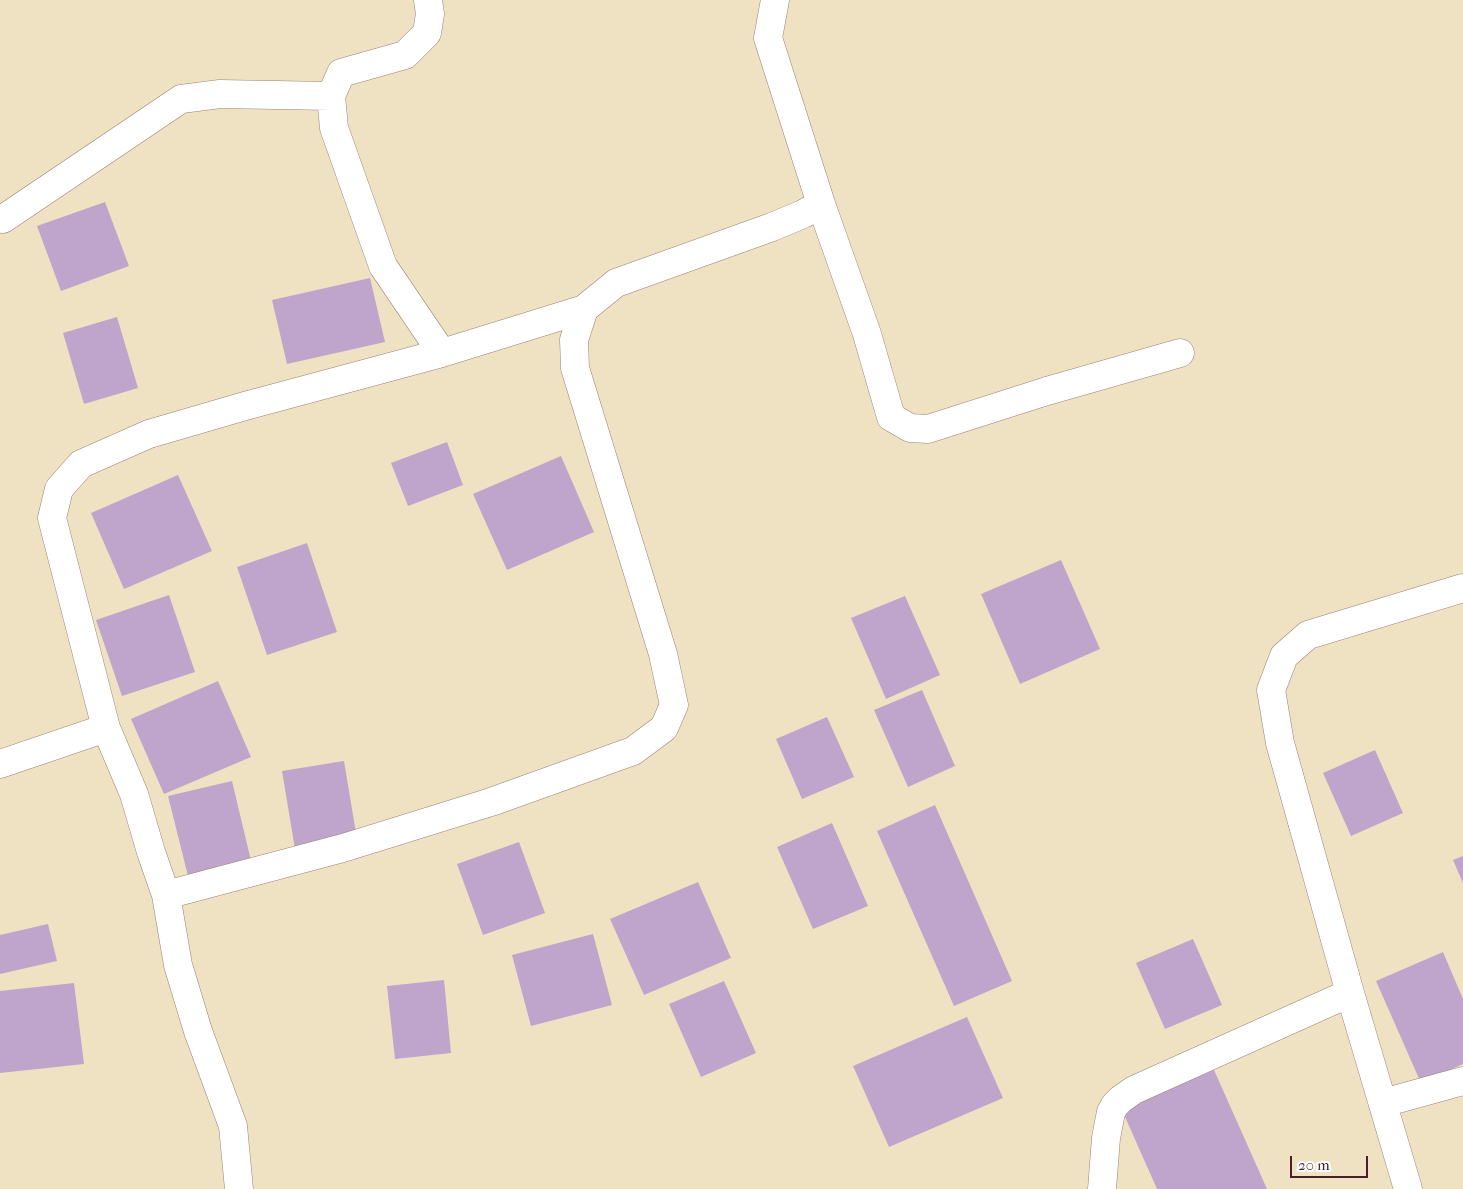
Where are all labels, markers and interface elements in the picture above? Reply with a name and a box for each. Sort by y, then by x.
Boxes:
scale bar [1293,1146,1370,1178]
text: 20 m [1298,1156,1330,1174]

